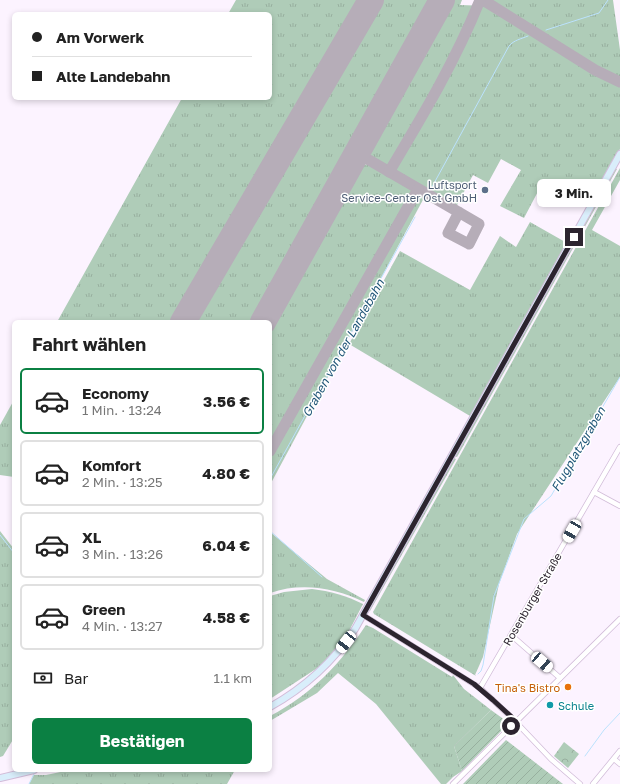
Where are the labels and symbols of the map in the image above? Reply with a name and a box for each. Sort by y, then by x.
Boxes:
place label: Luftsport Service-Center Ost GmbH [341,178,477,204]
callout: 3 Min. [537,179,611,207]
marker: Luftsport Service-Center Ost GmbH [480,185,490,195]
route end [565,228,583,246]
water label: Graben von der Landebahn [299,276,387,419]
water label: Flugplatzgraben [548,404,609,494]
car [561,518,583,544]
street label: Rosenburger Straße [500,550,564,648]
car [334,629,358,655]
car [529,650,555,674]
place label: Tina's Bistro [495,681,560,694]
marker: Tina's Bistro [563,682,573,692]
place label: Schule [558,699,594,712]
marker: Schule [545,700,555,710]
route start [502,717,520,735]

